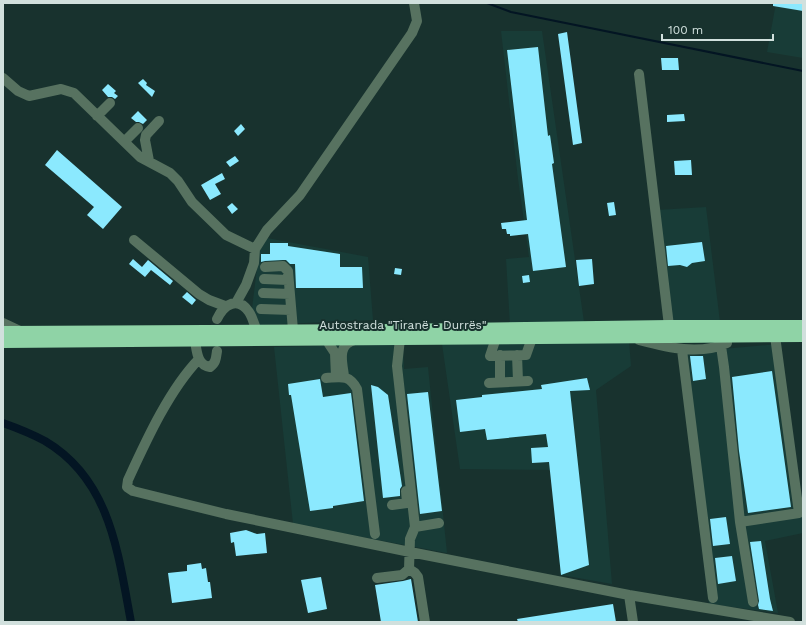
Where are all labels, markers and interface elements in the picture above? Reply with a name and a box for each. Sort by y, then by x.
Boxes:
scale bar [662,16,773,42]
text: 100 m [668,23,703,37]
street label: Autostrada "Tiranë - Durrës" [319,318,487,332]

